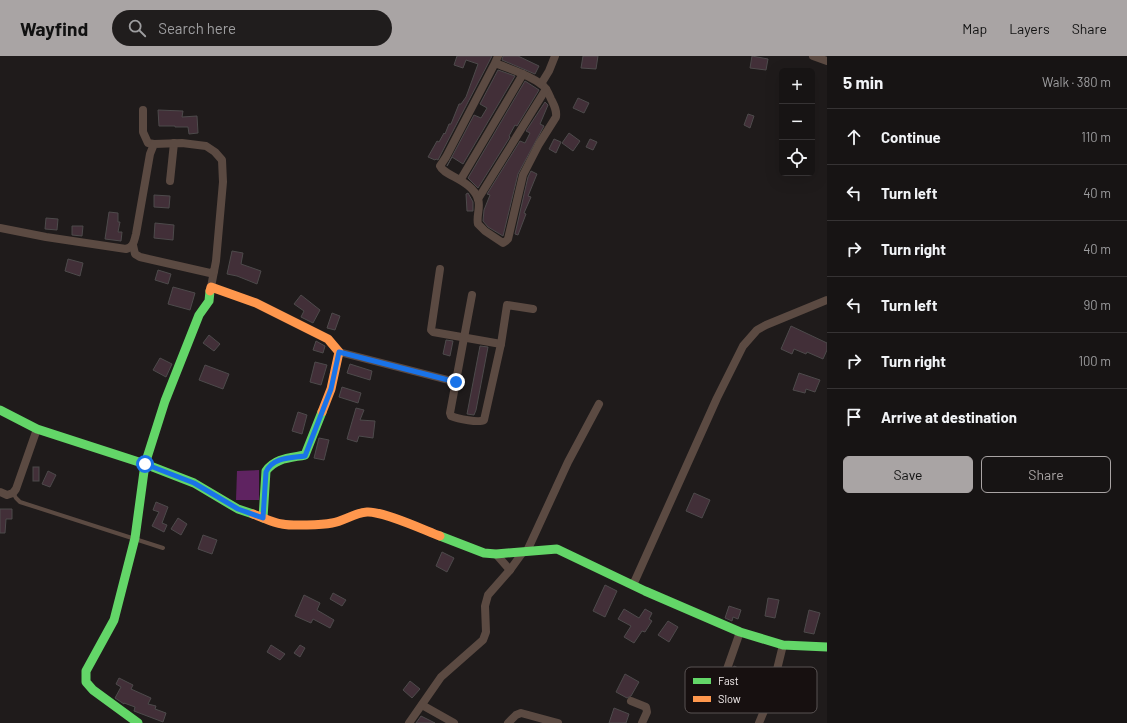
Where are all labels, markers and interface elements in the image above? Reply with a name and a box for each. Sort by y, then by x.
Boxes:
search box [112,10,392,46]
text: Wayfind [20,17,88,40]
icon: search [126,17,148,39]
text: Search here [158,19,236,37]
text: Map [962,20,987,37]
text: Layers [1009,20,1050,37]
text: Share [1072,20,1107,37]
map controls [779,68,815,176]
button: + [779,68,815,104]
text: 5 min [843,72,883,92]
text: Walk · 380 m [1042,74,1111,90]
button: − [779,104,815,140]
icon: ahead [843,126,865,148]
text: Continue [881,128,941,146]
text: 110 m [1081,129,1111,145]
button: locate [779,140,815,176]
icon: left [843,182,865,204]
text: Turn left [881,184,937,202]
text: 40 m [1083,185,1111,201]
icon: right [843,238,865,260]
text: Turn right [881,240,946,258]
text: 40 m [1083,241,1111,257]
icon: left [843,294,865,316]
text: Turn left [881,296,937,314]
text: 90 m [1084,297,1111,313]
icon: right [843,350,865,372]
text: Turn right [881,352,946,370]
text: 100 m [1078,353,1111,369]
route end [447,373,465,391]
icon: arrive [843,406,865,428]
text: Arrive at destination [881,408,1017,426]
route start [136,455,154,473]
button: Save [843,456,973,493]
button: Share [981,456,1111,493]
legend [685,667,817,713]
text: Fast [718,674,739,687]
text: Slow [718,692,741,705]

